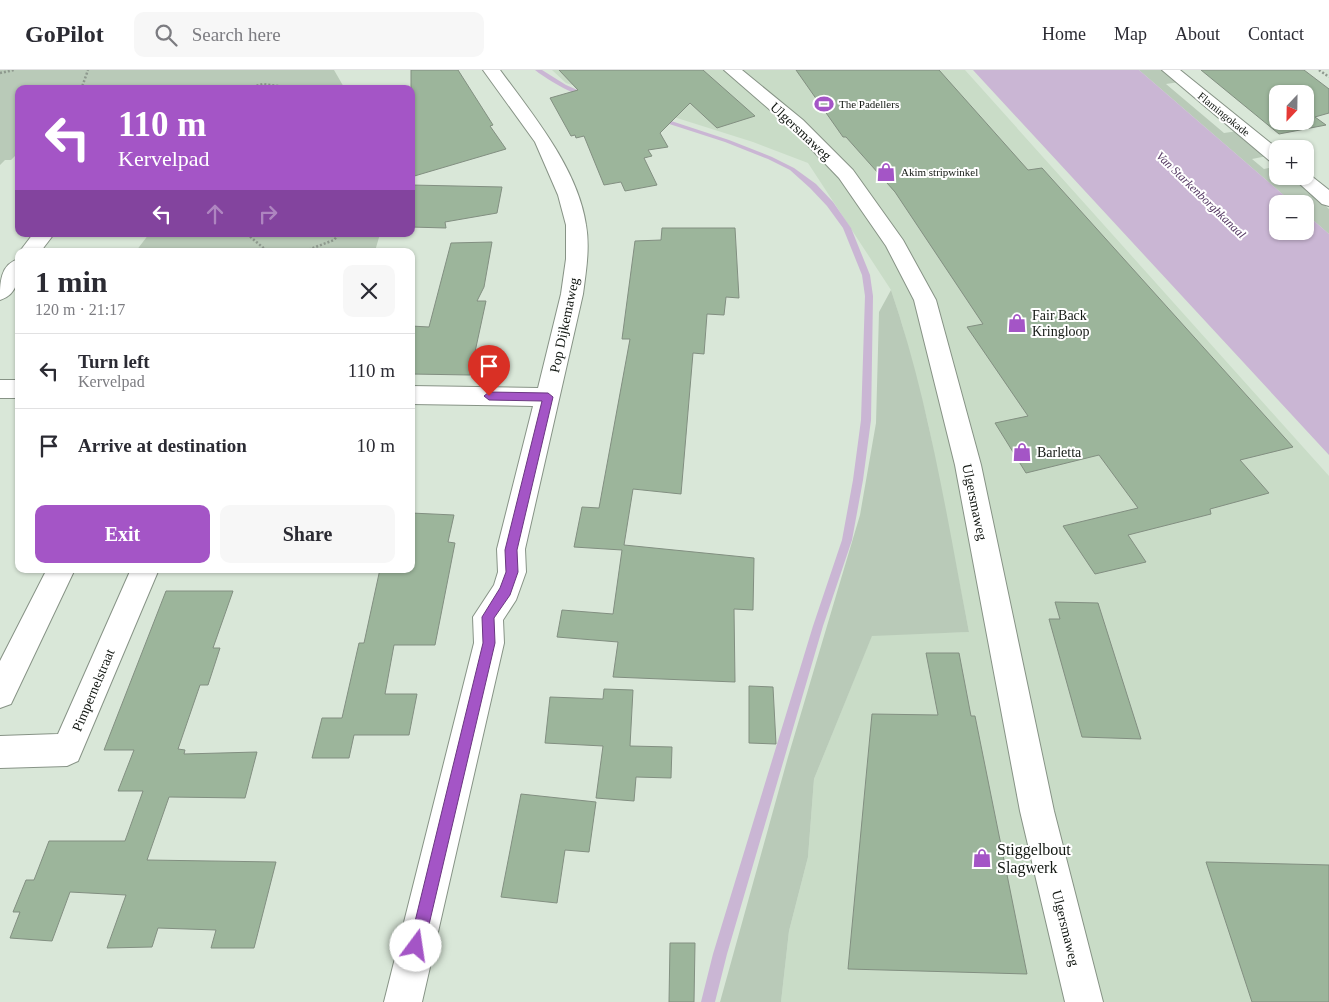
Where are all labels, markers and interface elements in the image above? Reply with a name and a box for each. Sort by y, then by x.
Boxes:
search box [134,12,484,57]
text: GoPilot [25,21,104,47]
icon: search [152,21,180,49]
text: Search here [192,24,281,45]
text: Home [1042,24,1086,44]
text: Map [1114,24,1147,44]
text: About [1175,24,1220,44]
text: Contact [1248,24,1304,44]
north arrow [1269,85,1314,130]
map controls [1269,85,1314,240]
street label: Flamingokade [1196,90,1252,139]
sports icon: The Padellers [813,93,835,115]
place label: The Padellers [839,98,899,110]
street label: Ulgersmaweg [767,99,834,163]
icon: left [35,105,100,170]
text: 110 m [118,105,206,144]
button: + [1269,140,1314,185]
text: Kervelpad [118,146,210,171]
water label: Van Starkenborghkanaal [1153,149,1249,242]
shop icon: Akim stripwinkel [875,161,897,183]
place label: Akim stripwinkel [901,166,978,178]
button: − [1269,195,1314,240]
icon: left [148,200,176,228]
icon: ahead [201,200,229,228]
icon: right [254,200,282,228]
text: 1 min [35,265,108,298]
button: close [343,265,395,317]
street label: Pop Dijkemaweg [547,276,582,374]
text: 120 m · 21:17 [35,301,125,318]
place label: Fair Back Kringloop [1032,308,1090,339]
shop icon: Fair Back Kringloop [1006,312,1028,334]
pin [468,345,510,396]
text: Turn left [78,351,150,372]
icon: arrive [475,352,503,380]
icon: left [35,357,63,385]
text: 110 m [348,360,395,381]
text: Kervelpad [78,373,145,390]
icon: arrive [35,432,63,460]
text: Arrive at destination [78,435,247,456]
text: 10 m [356,435,395,456]
shop icon: Barletta [1011,441,1033,463]
place label: Barletta [1037,445,1082,460]
street label: Ulgersmaweg [959,463,990,542]
button: Exit [35,505,210,563]
button: Share [220,505,395,563]
street label: Pimpernelstraat [69,647,118,734]
place label: Stiggelbout Slagwerk [997,841,1071,877]
shop icon: Stiggelbout Slagwerk [971,847,993,869]
street label: Ulgersmaweg [1049,889,1082,968]
position arrow [389,919,441,971]

